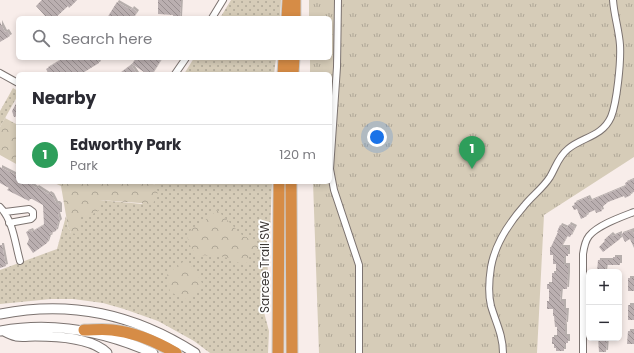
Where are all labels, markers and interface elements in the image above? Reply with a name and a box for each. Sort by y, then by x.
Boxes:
search box [16,16,332,60]
icon: search [30,27,52,49]
text: Search here [62,28,152,49]
text: Nearby [32,86,96,110]
your location [367,127,387,147]
text: Edworthy Park [70,134,181,155]
pin: 1 [459,136,485,169]
text: 1 [43,145,47,164]
text: 120 m [279,145,316,164]
text: Park [70,156,98,175]
street label: Sarcee Trail SW [256,221,273,313]
map controls [586,269,622,341]
button: + [586,269,622,305]
button: − [586,305,622,341]

